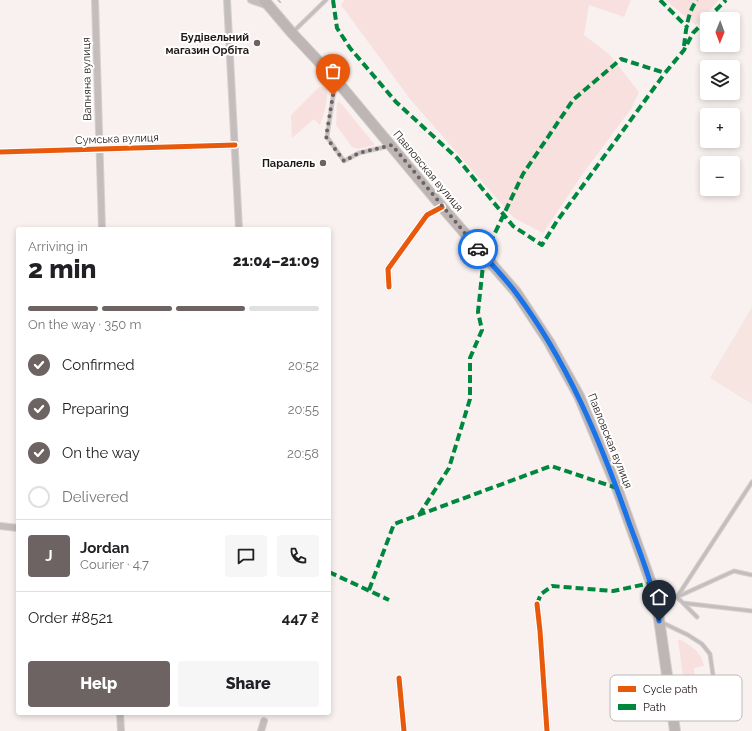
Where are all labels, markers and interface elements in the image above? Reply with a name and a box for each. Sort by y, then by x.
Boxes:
north arrow [700,12,740,52]
map controls [700,12,740,196]
place label: Будівельний магазин Орбіта [166,31,249,57]
street label: Вапняна вулиця [80,37,94,121]
marker: Будівельний магазин Орбіта [252,38,262,48]
pin [316,54,350,95]
icon: bag [322,60,344,82]
button: layers [700,60,740,100]
button: + [700,108,740,148]
street label: Павловская вулиця [390,128,466,214]
street label: Сумська вулиця [75,131,159,147]
button: − [700,156,740,196]
place label: Паралель [262,157,315,170]
marker: Паралель [318,158,328,168]
courier [458,229,498,269]
icon: car [467,238,489,260]
text: Arriving in [28,239,88,254]
text: 21:04–21:09 [233,252,319,270]
text: 2 min [28,254,96,284]
text: On the way · 350 m [28,317,141,332]
icon: check [28,354,50,376]
text: Confirmed [62,356,135,374]
text: 20:52 [288,358,319,373]
street label: Павловская вулиця [585,392,635,490]
icon: check [28,398,50,420]
text: Preparing [62,400,129,418]
text: 20:55 [288,402,319,417]
icon: check [28,442,50,464]
text: On the way [62,444,140,462]
text: 20:58 [287,446,319,461]
text: Delivered [62,488,129,506]
button: chat [225,535,267,577]
button: phone [277,535,319,577]
text: Jordan [80,539,129,557]
text: J [45,547,53,565]
text: Courier · 4.7 [80,557,149,572]
pin [642,580,676,621]
icon: home [648,586,670,608]
text: Order #8521 [28,609,113,627]
text: 447 ₴ [282,609,319,627]
button: Help [28,661,170,707]
button: Share [178,661,319,707]
legend [610,675,742,721]
text: Cycle path [643,683,697,696]
text: Path [643,701,666,714]

